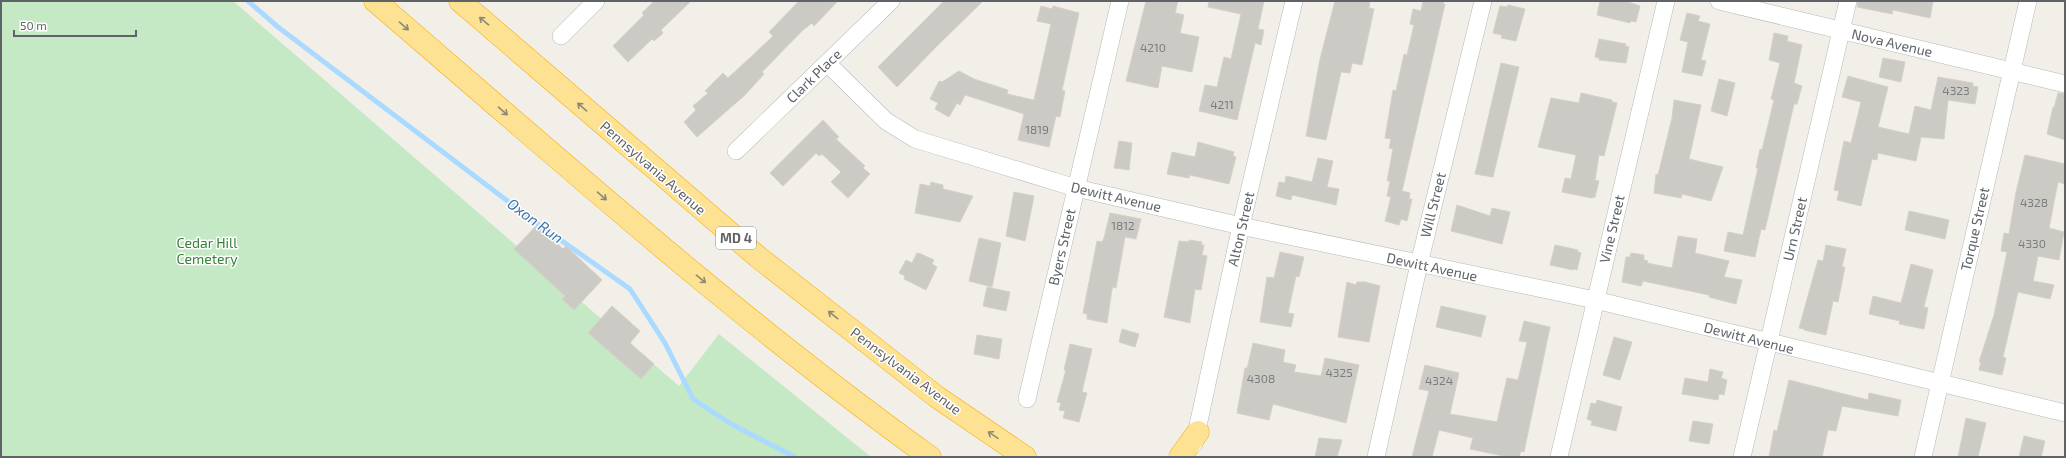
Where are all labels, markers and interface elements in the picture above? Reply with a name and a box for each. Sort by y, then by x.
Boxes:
scale bar [14,12,136,38]
one-way arrow [479,17,490,26]
text: 50 m [20,18,47,32]
one-way arrow [399,22,410,31]
street label: Nova Avenue [1850,25,1934,60]
house number: 4210 [1140,40,1166,54]
street label: Clark Place [783,45,845,106]
house number: 4323 [1942,83,1970,97]
house number: 4211 [1210,97,1234,111]
one-way arrow [577,102,587,111]
one-way arrow [498,106,509,115]
street label: Pennsylvania Avenue [597,117,710,218]
house number: 1819 [1025,122,1049,136]
street label: Will Street [1416,170,1449,239]
street label: Dewitt Avenue [1069,178,1163,215]
street label: Torque Street [1957,185,1992,272]
street label: Alton Street [1224,190,1257,268]
one-way arrow [596,191,607,200]
street label: Vine Street [1595,193,1628,265]
water label: Oxon Run [504,194,567,246]
street label: Urn Street [1779,195,1810,263]
house number: 4328 [2020,195,2048,209]
street label: Byers Street [1044,207,1079,287]
house number: 1812 [1111,218,1135,232]
road number: MD 4 [716,227,756,249]
park label: Cedar Hill Cemetery [176,234,238,267]
house number: 4330 [2018,236,2046,250]
street label: Dewitt Avenue [1385,249,1479,284]
one-way arrow [696,275,707,284]
one-way arrow [827,311,838,320]
street label: Dewitt Avenue [1702,318,1796,357]
street label: Pennsylvania Avenue [848,323,965,418]
house number: 4325 [1325,365,1353,379]
house number: 4308 [1247,371,1275,385]
house number: 4324 [1425,373,1453,387]
one-way arrow [988,431,999,439]

